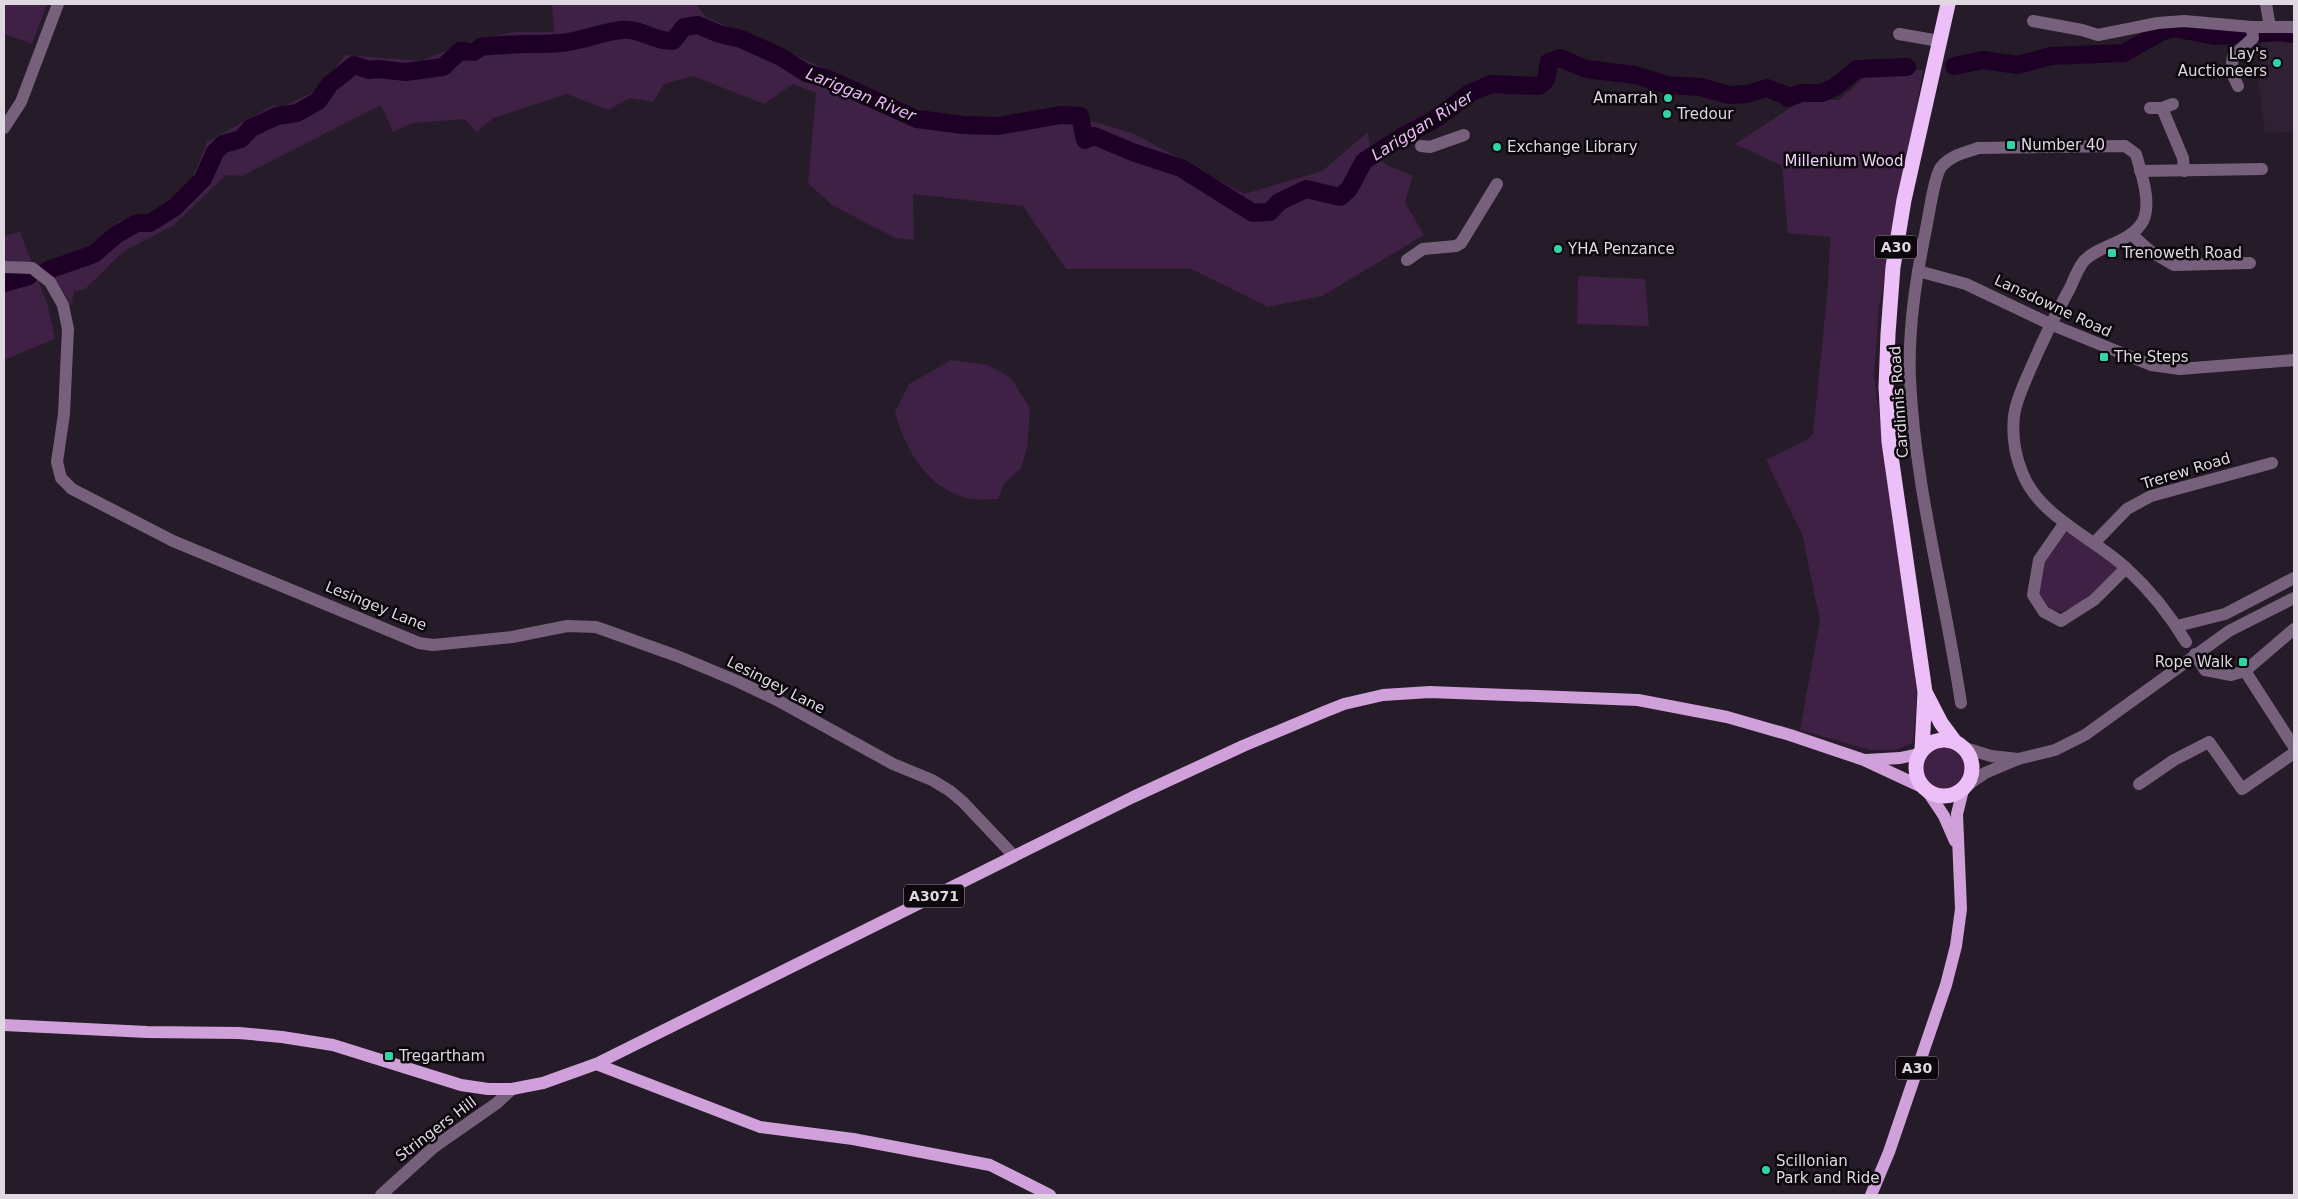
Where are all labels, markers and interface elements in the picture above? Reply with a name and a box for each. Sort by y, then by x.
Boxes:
place label: Lay's Auctioneers [2178,45,2267,80]
marker: Lay's Auctioneers [2271,57,2283,69]
water label: Lariggan River [803,64,920,126]
water label: Lariggan River [1368,86,1478,164]
place label: Amarrah [1593,89,1658,107]
marker: Amarrah [1662,92,1674,104]
place label: Tredour [1676,105,1734,123]
marker: Tredour [1661,108,1673,120]
place label: Number 40 [2021,136,2105,154]
place label: Exchange Library [1507,138,1638,156]
marker: Number 40 [2005,139,2017,151]
marker: Exchange Library [1491,141,1503,153]
park label: Millenium Wood [1784,152,1904,170]
road number: A30 [1875,236,1917,258]
place label: YHA Penzance [1567,240,1675,258]
marker: YHA Penzance [1552,243,1564,255]
place label: Trenoweth Road [2121,244,2242,262]
marker: Trenoweth Road [2106,247,2118,259]
street label: Lansdowne Road [1992,271,2114,341]
street label: Cardinnis Road [1886,345,1912,459]
place label: The Steps [2113,348,2189,366]
marker: The Steps [2098,351,2110,363]
street label: Trerew Road [2139,449,2233,493]
street label: Lesingey Lane [323,578,429,634]
street label: Lesingey Lane [724,653,828,717]
place label: Rope Walk [2155,653,2233,671]
marker: Rope Walk [2237,656,2249,668]
road number: A3071 [904,884,964,908]
place label: Tregartham [398,1047,485,1065]
marker: Tregartham [383,1050,395,1062]
road number: A30 [1896,1056,1938,1080]
street label: Stringers Hill [392,1093,480,1165]
place label: Scillonian Park and Ride [1776,1152,1880,1187]
marker: Scillonian Park and Ride [1760,1164,1772,1176]

